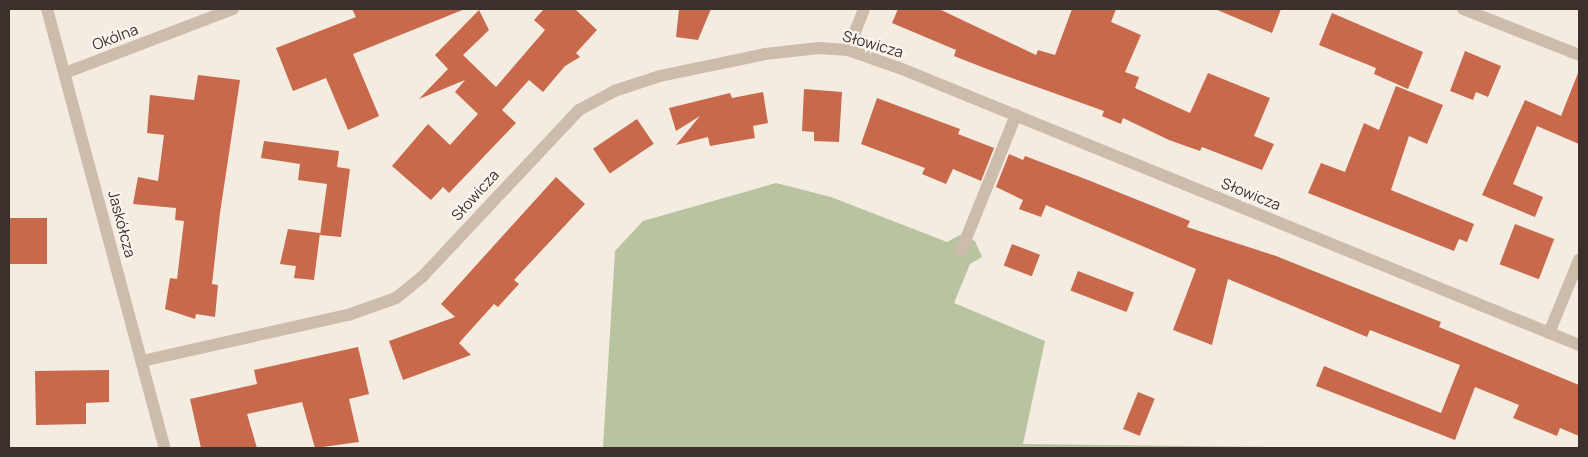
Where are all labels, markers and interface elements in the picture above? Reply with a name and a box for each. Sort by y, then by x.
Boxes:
street label: Okólna [89,20,141,54]
street label: Słowicza [841,27,905,61]
street label: Słowicza [447,166,503,224]
street label: Słowicza [1219,174,1283,214]
street label: Jaskółcza [104,188,140,260]

